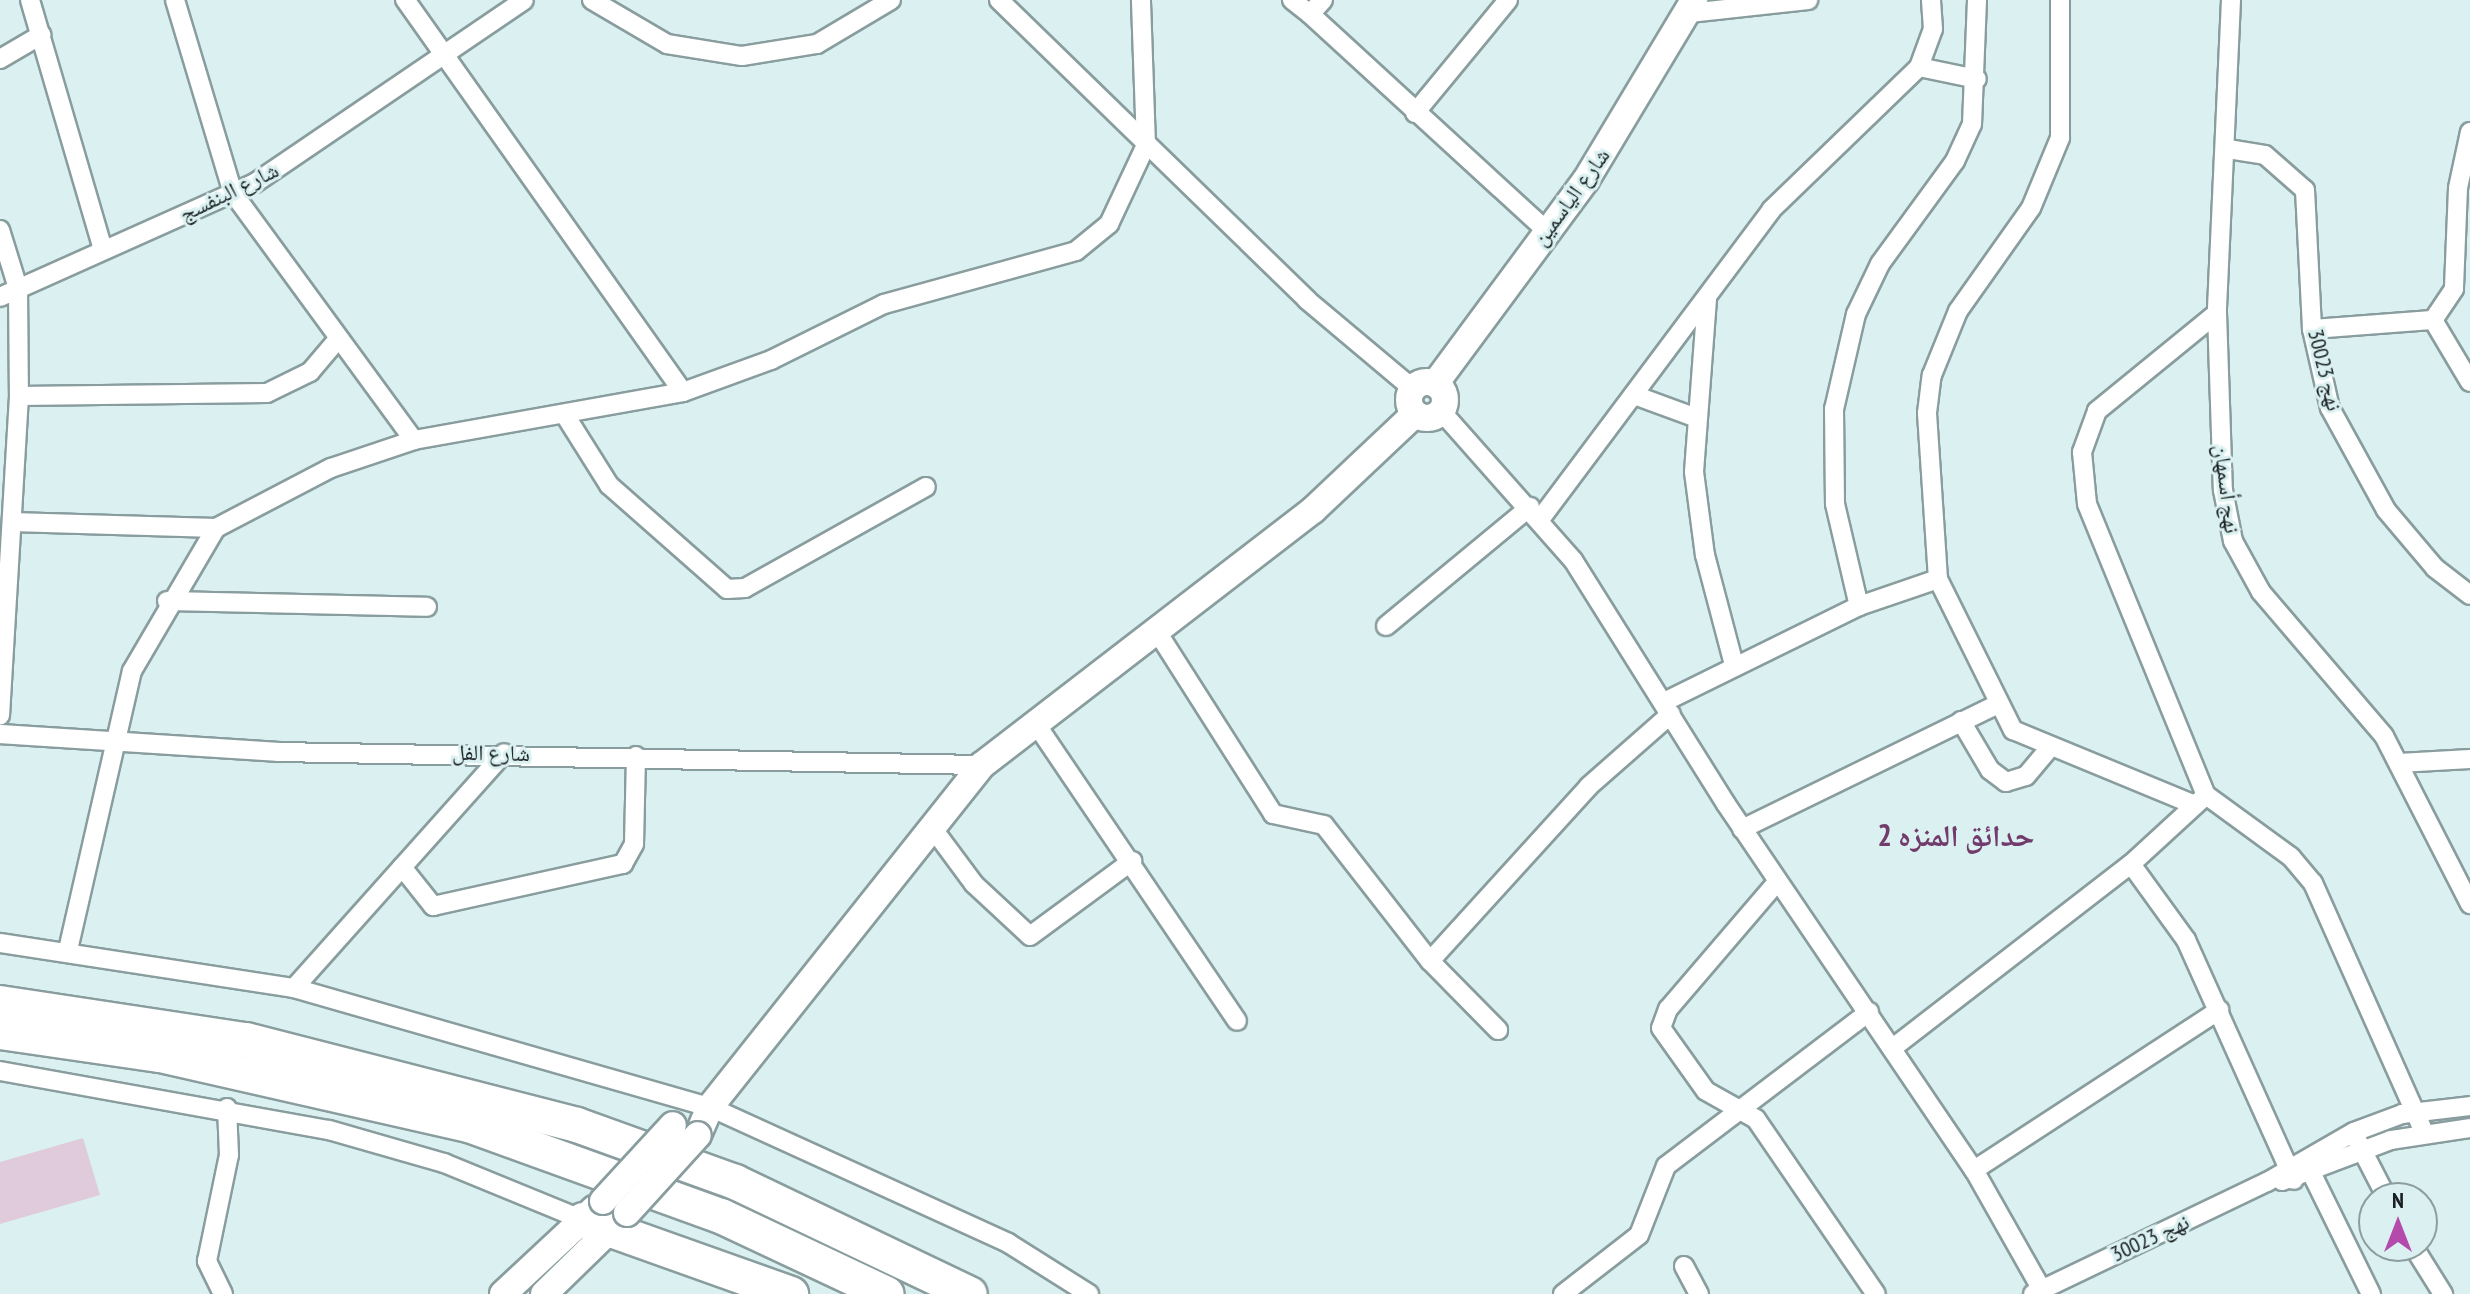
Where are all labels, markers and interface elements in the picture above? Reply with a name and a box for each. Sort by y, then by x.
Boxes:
street label: شارع الياسمين [1527,143,1615,251]
street label: شارع البنفسج [175,157,283,227]
street label: نهج 30023 [2302,326,2348,414]
street label: نهج أسمهان [2208,443,2246,535]
street label: شارع الفل [452,739,530,767]
district label: حدائق المنزه 2 [1877,817,2035,853]
north arrow [2358,1182,2438,1262]
text: N [2392,1186,2404,1214]
street label: نهج 30023 [2107,1208,2193,1268]

